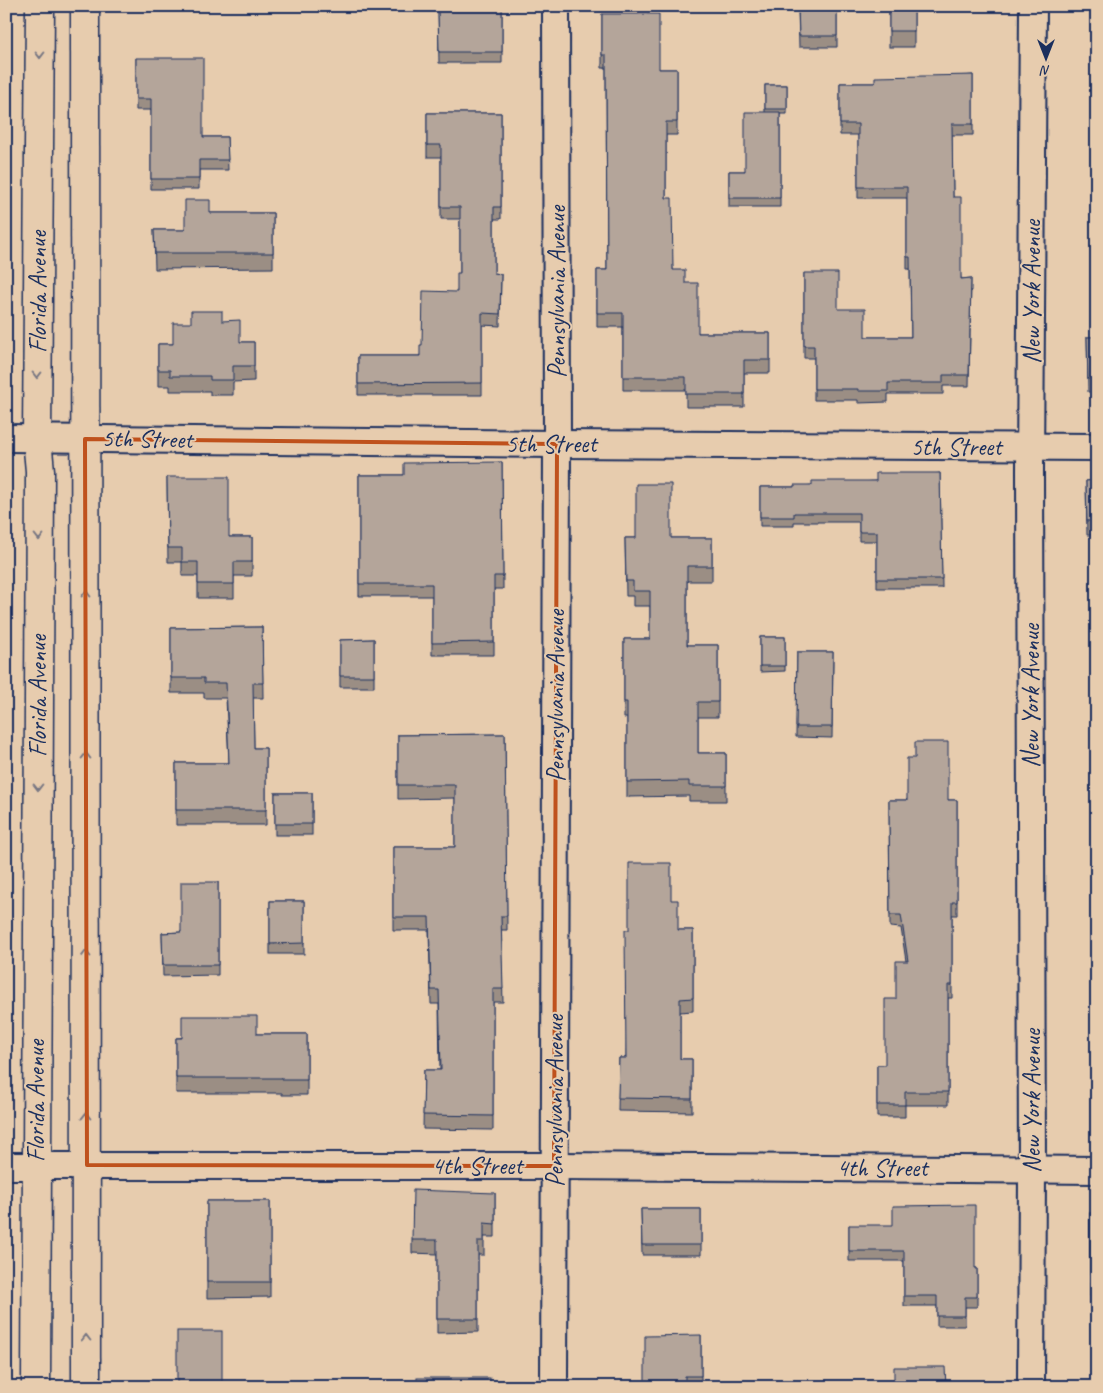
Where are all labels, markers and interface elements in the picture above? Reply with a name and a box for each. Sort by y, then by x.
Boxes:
north arrow [1020,32,1070,82]
one-way arrow [35,52,45,59]
text: N [1039,62,1050,79]
street label: Pennsylvania Avenue [541,204,573,378]
street label: New York Avenue [1016,218,1048,364]
street label: Florida Avenue [22,229,54,353]
one-way arrow [32,371,43,379]
street label: 5th Street [101,422,195,456]
street label: 5th Street [506,428,599,460]
street label: 5th Street [911,431,1004,463]
one-way arrow [34,534,44,542]
one-way arrow [80,590,91,598]
street label: Pennsylvania Avenue [540,608,572,782]
street label: New York Avenue [1015,622,1047,768]
street label: Florida Avenue [22,633,54,757]
one-way arrow [81,752,91,760]
one-way arrow [33,784,43,792]
one-way arrow [81,950,91,958]
street label: Pennsylvania Avenue [539,1013,571,1187]
street label: New York Avenue [1016,1027,1048,1173]
street label: Florida Avenue [20,1038,52,1162]
one-way arrow [81,1112,91,1120]
street label: 4th Street [432,1150,525,1182]
street label: 4th Street [837,1152,930,1184]
one-way arrow [81,1334,91,1342]

